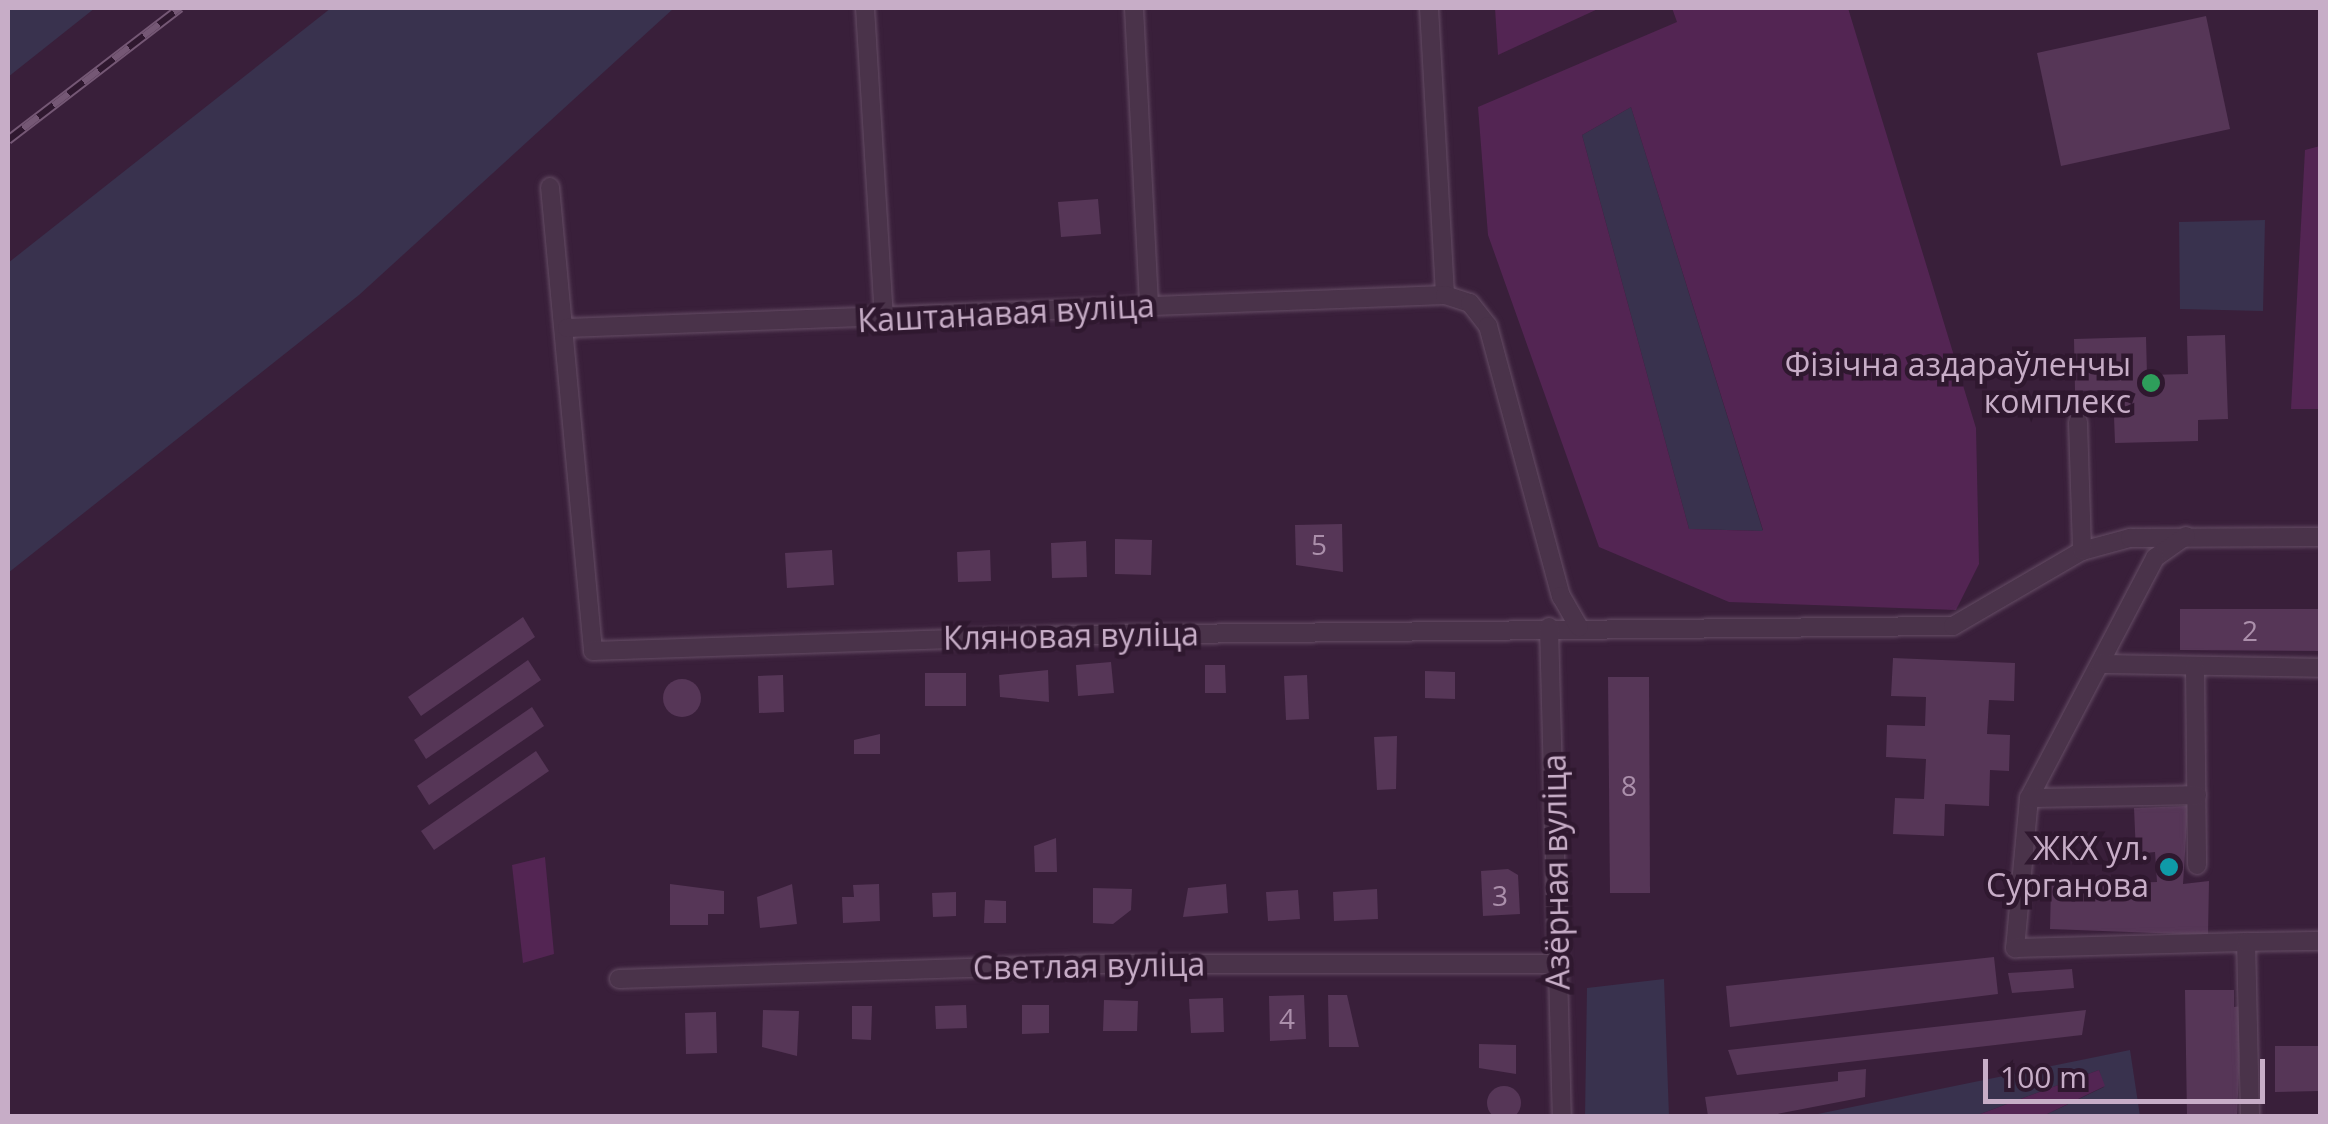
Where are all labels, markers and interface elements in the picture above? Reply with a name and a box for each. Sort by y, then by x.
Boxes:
street label: Каштанавая вуліца [856,286,1156,340]
place label: Фізічна аздараўленчы комплекс [1785,346,2131,421]
marker: Фізічна аздараўленчы комплекс [2140,372,2162,394]
house number: 5 [1311,527,1327,561]
house number: 2 [2242,613,2258,647]
street label: Кляновая вуліца [943,615,1199,657]
street label: Азёрная вуліца [1535,754,1577,990]
house number: 8 [1621,768,1637,802]
place label: ЖКХ ул. Сурганова [1986,830,2149,905]
marker: ЖКХ ул. Сурганова [2158,856,2180,878]
house number: 3 [1492,878,1508,912]
street label: Светлая вуліца [973,945,1205,987]
house number: 4 [1279,1001,1295,1035]
scale bar [1988,1039,2270,1101]
text: 100 m [2000,1056,2087,1097]

